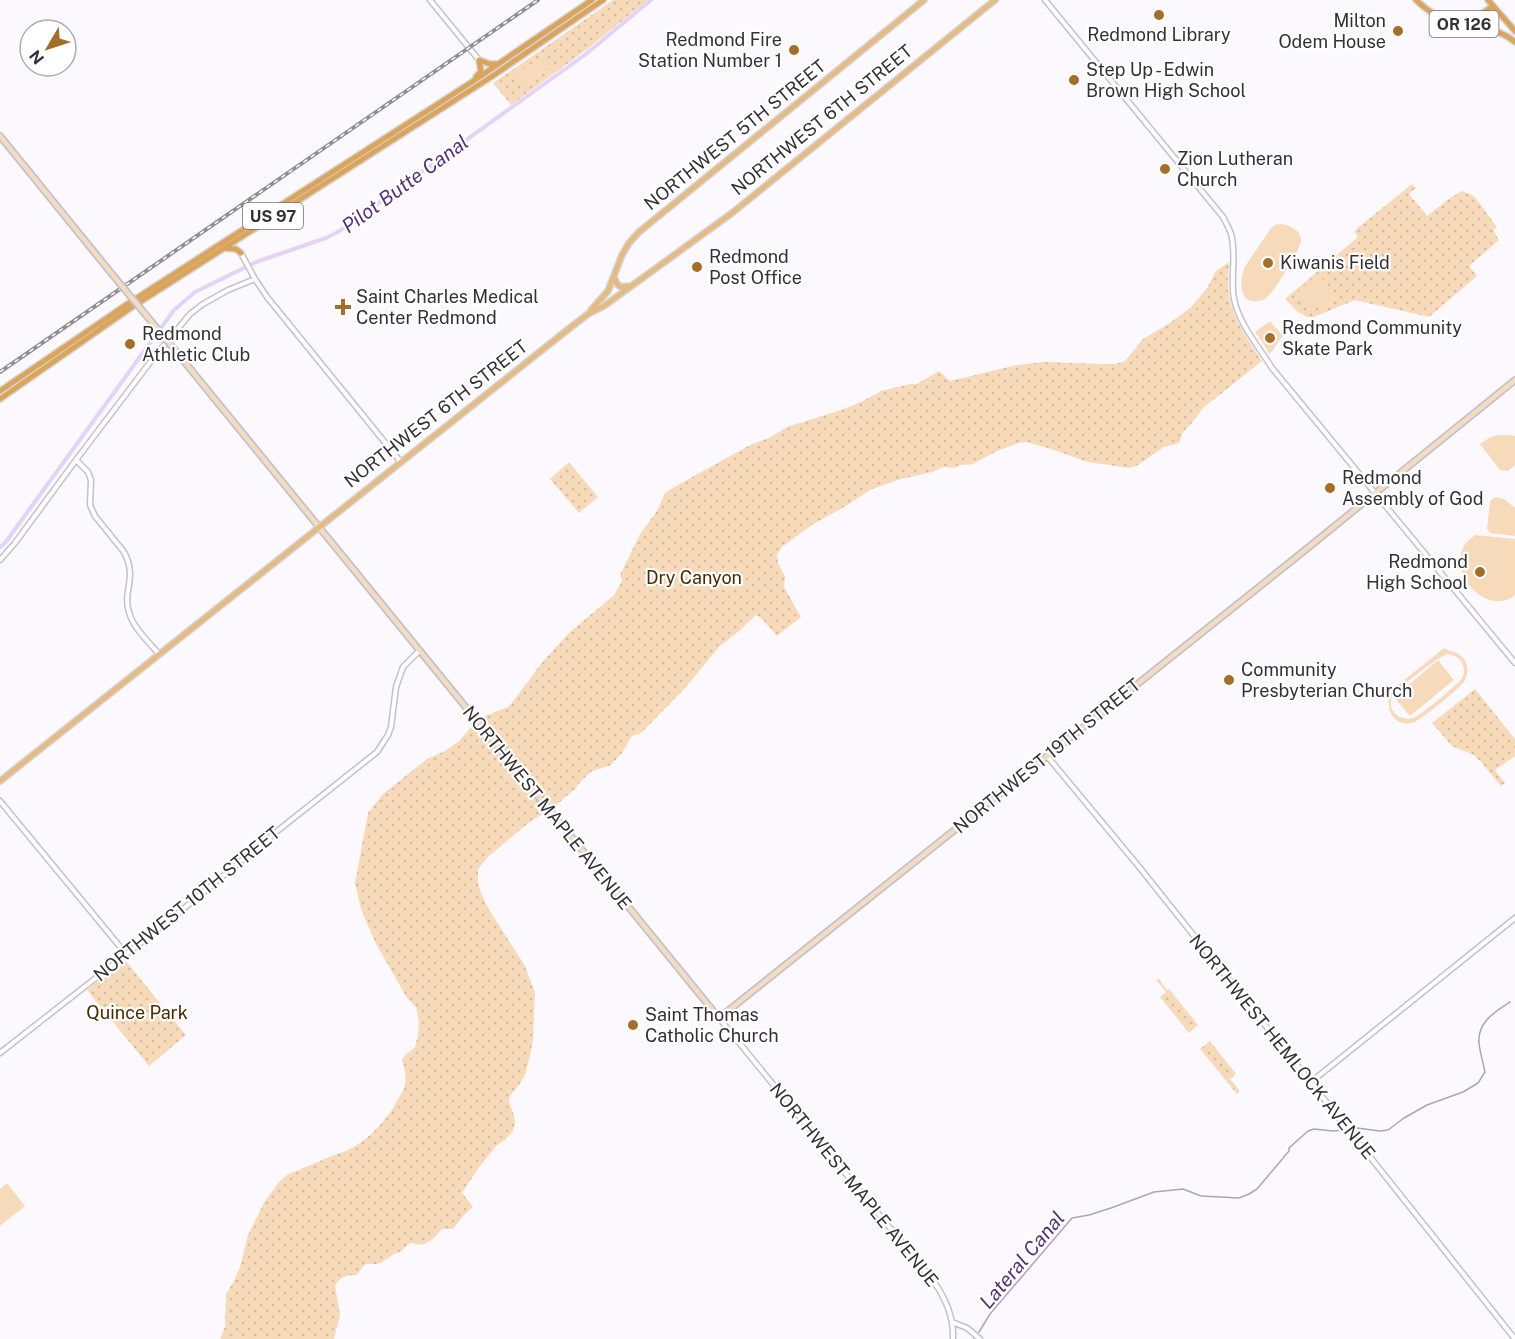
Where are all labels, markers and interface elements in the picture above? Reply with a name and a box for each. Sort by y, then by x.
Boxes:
marker: Redmond Library [1152,8,1166,22]
place label: Milton Odem House [1278,10,1386,52]
road number: OR 126 [1430,11,1498,37]
north arrow [18,18,78,78]
place label: Redmond Library [1087,24,1231,45]
marker: Milton Odem House [1391,24,1405,38]
place label: Redmond Fire Station Number 1 [638,29,782,71]
street label: NORTHWEST 6TH STREET [727,40,917,199]
marker: Redmond Fire Station Number 1 [787,43,801,57]
text: N [25,46,48,68]
street label: NORTHWEST 5TH STREET [640,55,830,214]
place label: Step Up - Edwin Brown High School [1086,59,1246,101]
marker: Step Up - Edwin Brown High School [1067,73,1081,87]
water label: Pilot Butte Canal [337,130,473,238]
place label: Zion Lutheran Church [1177,148,1293,190]
marker: Zion Lutheran Church [1158,162,1172,176]
road number: US 97 [243,203,303,229]
place label: Redmond Post Office [709,246,802,288]
place label: Kiwanis Field [1280,252,1390,273]
marker: Kiwanis Field [1261,256,1275,270]
marker: Redmond Post Office [690,260,704,274]
place label: Saint Charles Medical Center Redmond [356,286,539,328]
marker: Saint Charles Medical Center Redmond [334,298,352,316]
place label: Redmond Community Skate Park [1282,317,1462,359]
place label: Redmond Athletic Club [142,323,250,365]
marker: Redmond Community Skate Park [1263,331,1277,345]
street label: NORTHWEST 6TH STREET [340,335,532,492]
marker: Redmond Athletic Club [123,337,137,351]
place label: Redmond Assembly of God [1342,467,1483,509]
marker: Redmond Assembly of God [1323,481,1337,495]
place label: Redmond High School [1366,551,1468,593]
marker: Redmond High School [1473,565,1487,579]
park label: Dry Canyon [646,567,742,588]
place label: Community Presbyterian Church [1241,659,1412,701]
marker: Community Presbyterian Church [1222,673,1236,687]
street label: NORTHWEST 19TH STREET [949,674,1144,837]
street label: NORTHWEST MAPLE AVENUE [459,702,636,914]
street label: NORTHWEST 10TH STREET [89,822,284,985]
street label: NORTHWEST HEMLOCK AVENUE [1185,930,1380,1163]
park label: Quince Park [86,1002,188,1023]
place label: Saint Thomas Catholic Church [645,1004,779,1046]
marker: Saint Thomas Catholic Church [626,1018,640,1032]
street label: NORTHWEST MAPLE AVENUE [766,1079,943,1291]
water label: Lateral Canal [974,1207,1070,1313]

